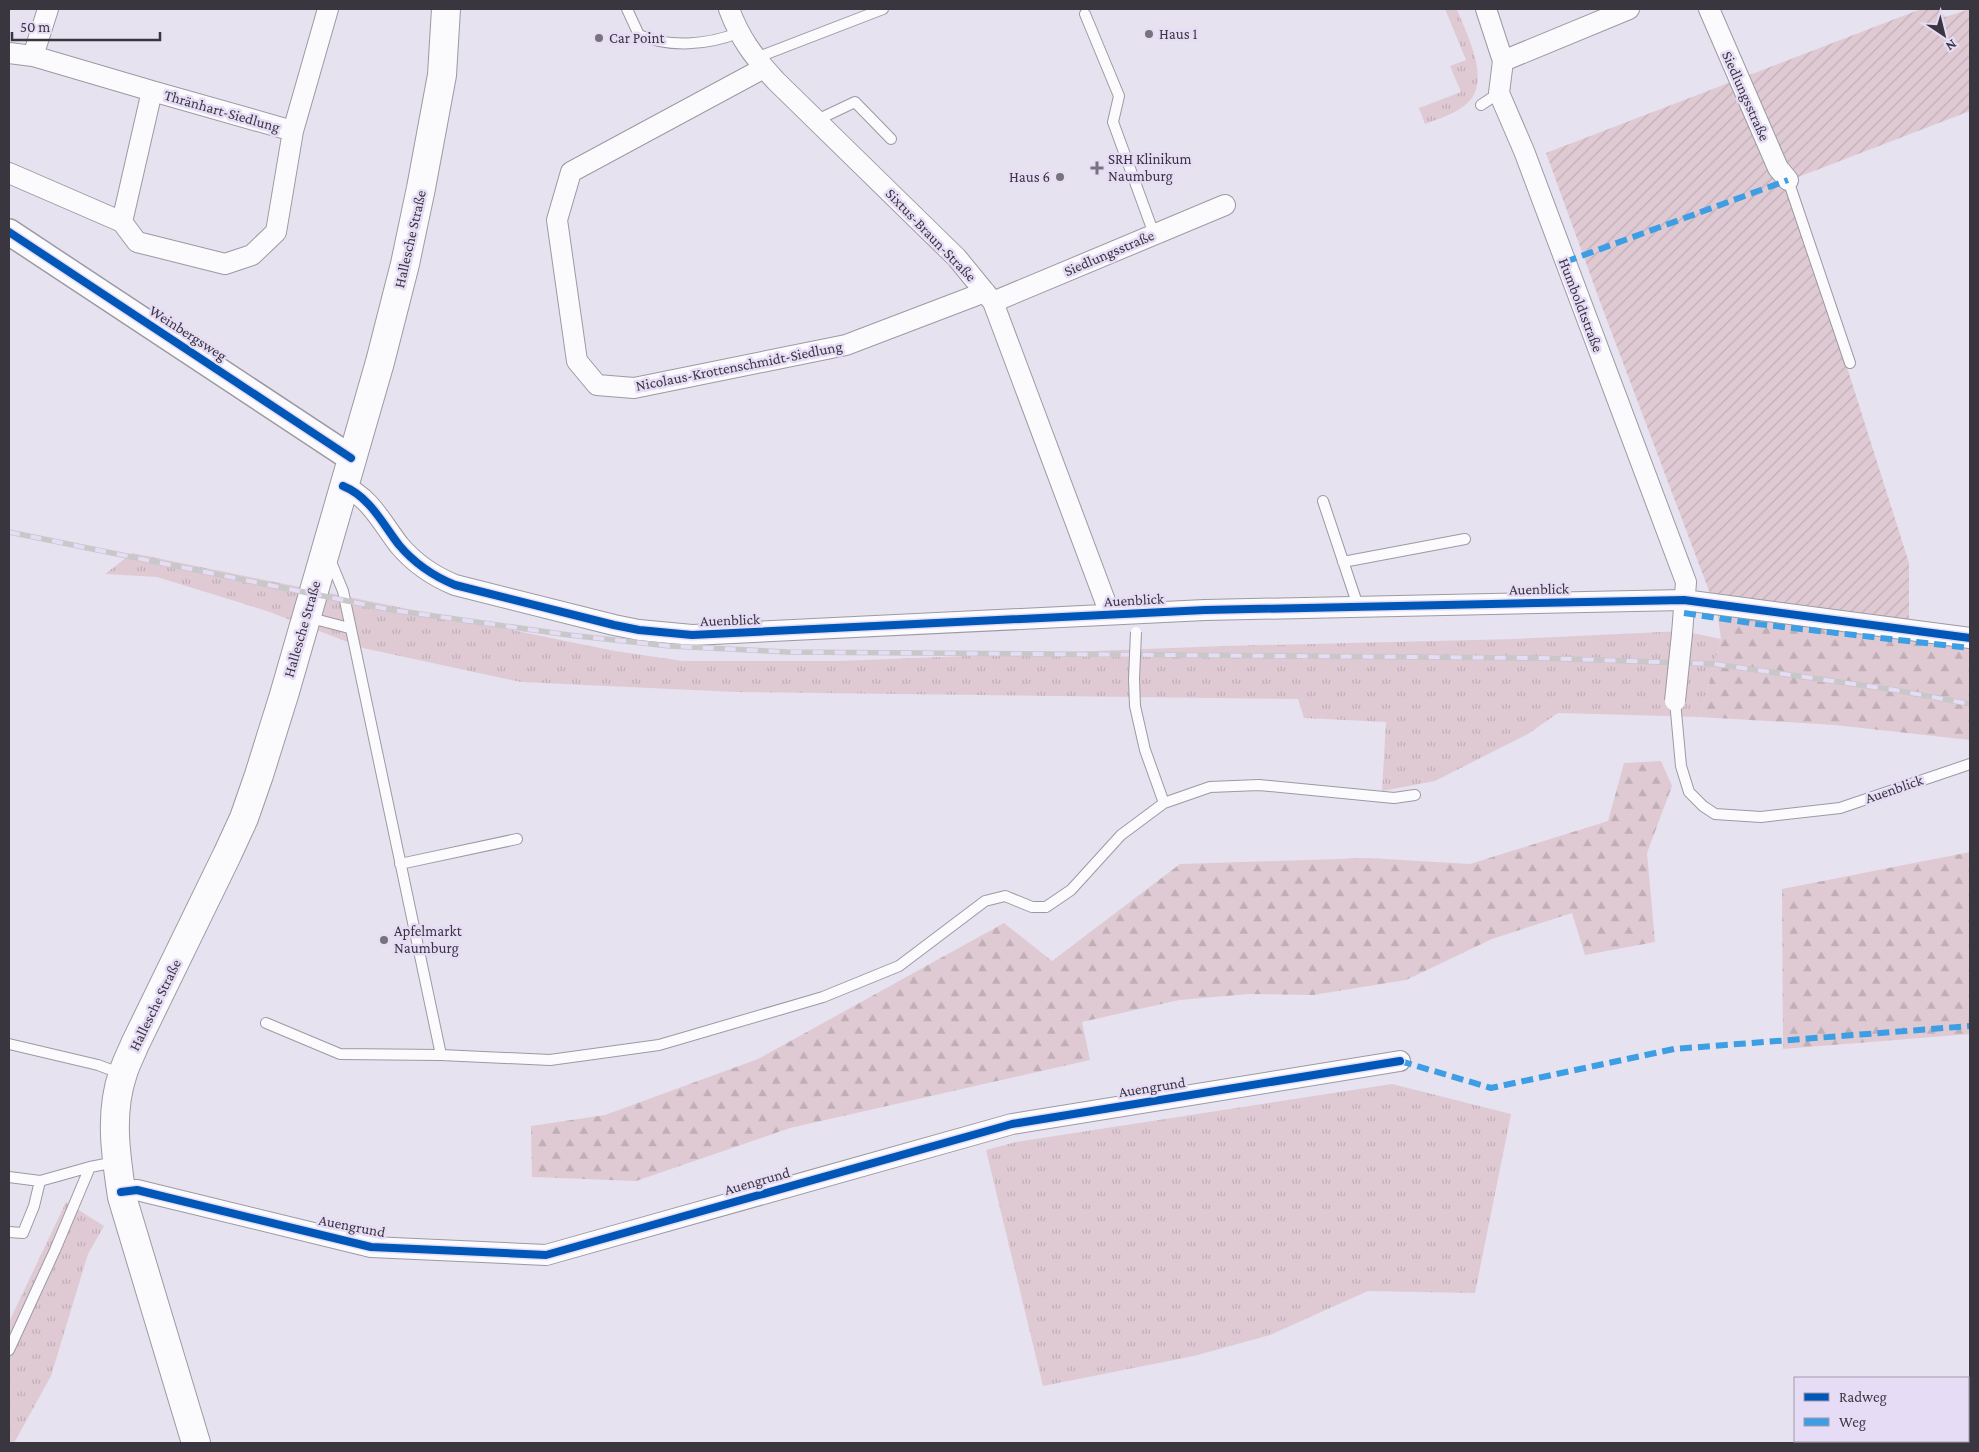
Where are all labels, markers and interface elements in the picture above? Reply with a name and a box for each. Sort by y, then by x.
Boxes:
scale bar [12,10,160,42]
north arrow [1919,10,1969,60]
text: 50 m [20,19,50,35]
place label: Haus 1 [1159,26,1197,42]
marker: Haus 1 [1143,28,1155,40]
place label: Car Point [609,30,666,46]
marker: Car Point [593,32,605,44]
text: N [1943,36,1960,55]
street label: Siedlungsstraße [1718,49,1773,144]
street label: Thränhart-Siedlung [162,87,282,136]
place label: SRH Klinikum Naumburg [1108,151,1192,185]
marker: SRH Klinikum Naumburg [1090,161,1104,175]
place label: Haus 6 [1009,169,1050,185]
marker: Haus 6 [1054,171,1066,183]
street label: Sixtus-Braun-Straße [883,185,980,285]
street label: Hallesche Straße [391,188,429,289]
street label: Siedlungsstraße [1062,227,1157,280]
street label: Humboldtstraße [1556,256,1606,355]
street label: Weinbergsweg [146,302,230,365]
street label: Nicolaus-Krottenschmidt-Siedlung [634,338,844,395]
street label: Hallesche Straße [281,579,324,679]
street label: Auenblick [1509,580,1570,598]
street label: Auenblick [1104,590,1165,610]
street label: Auenblick [700,611,761,629]
street label: Auenblick [1863,771,1926,806]
place label: Apfelmarkt Naumburg [394,923,463,957]
marker: Apfelmarkt Naumburg [378,934,390,946]
street label: Hallesche Straße [126,956,184,1053]
street label: Auengrund [1117,1074,1187,1101]
street label: Auengrund [722,1164,792,1199]
street label: Auengrund [317,1212,387,1241]
legend [1794,1377,1969,1442]
text: Radweg [1839,1389,1887,1406]
text: Weg [1839,1414,1866,1431]

